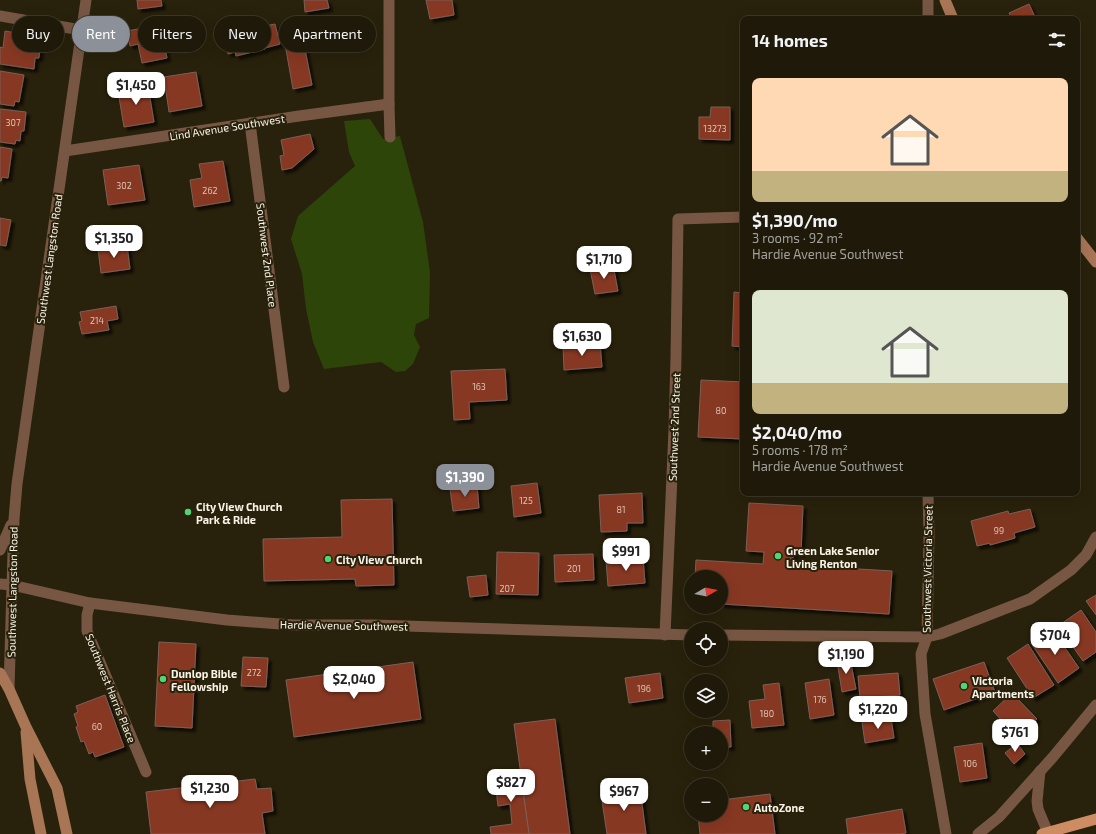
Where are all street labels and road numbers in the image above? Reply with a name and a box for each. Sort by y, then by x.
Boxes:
street label: Lind Avenue Southwest [168,111,286,143]
street label: Southwest Langston Road [33,193,65,325]
street label: Southwest 2nd Place [254,202,280,308]
street label: Southwest 2nd Street [666,373,682,481]
street label: Southwest Victoria Street [919,505,935,633]
street label: Southwest Langston Road [4,526,20,658]
street label: Hardie Avenue Southwest [280,617,408,633]
street label: Southwest Harris Place [83,632,139,744]

